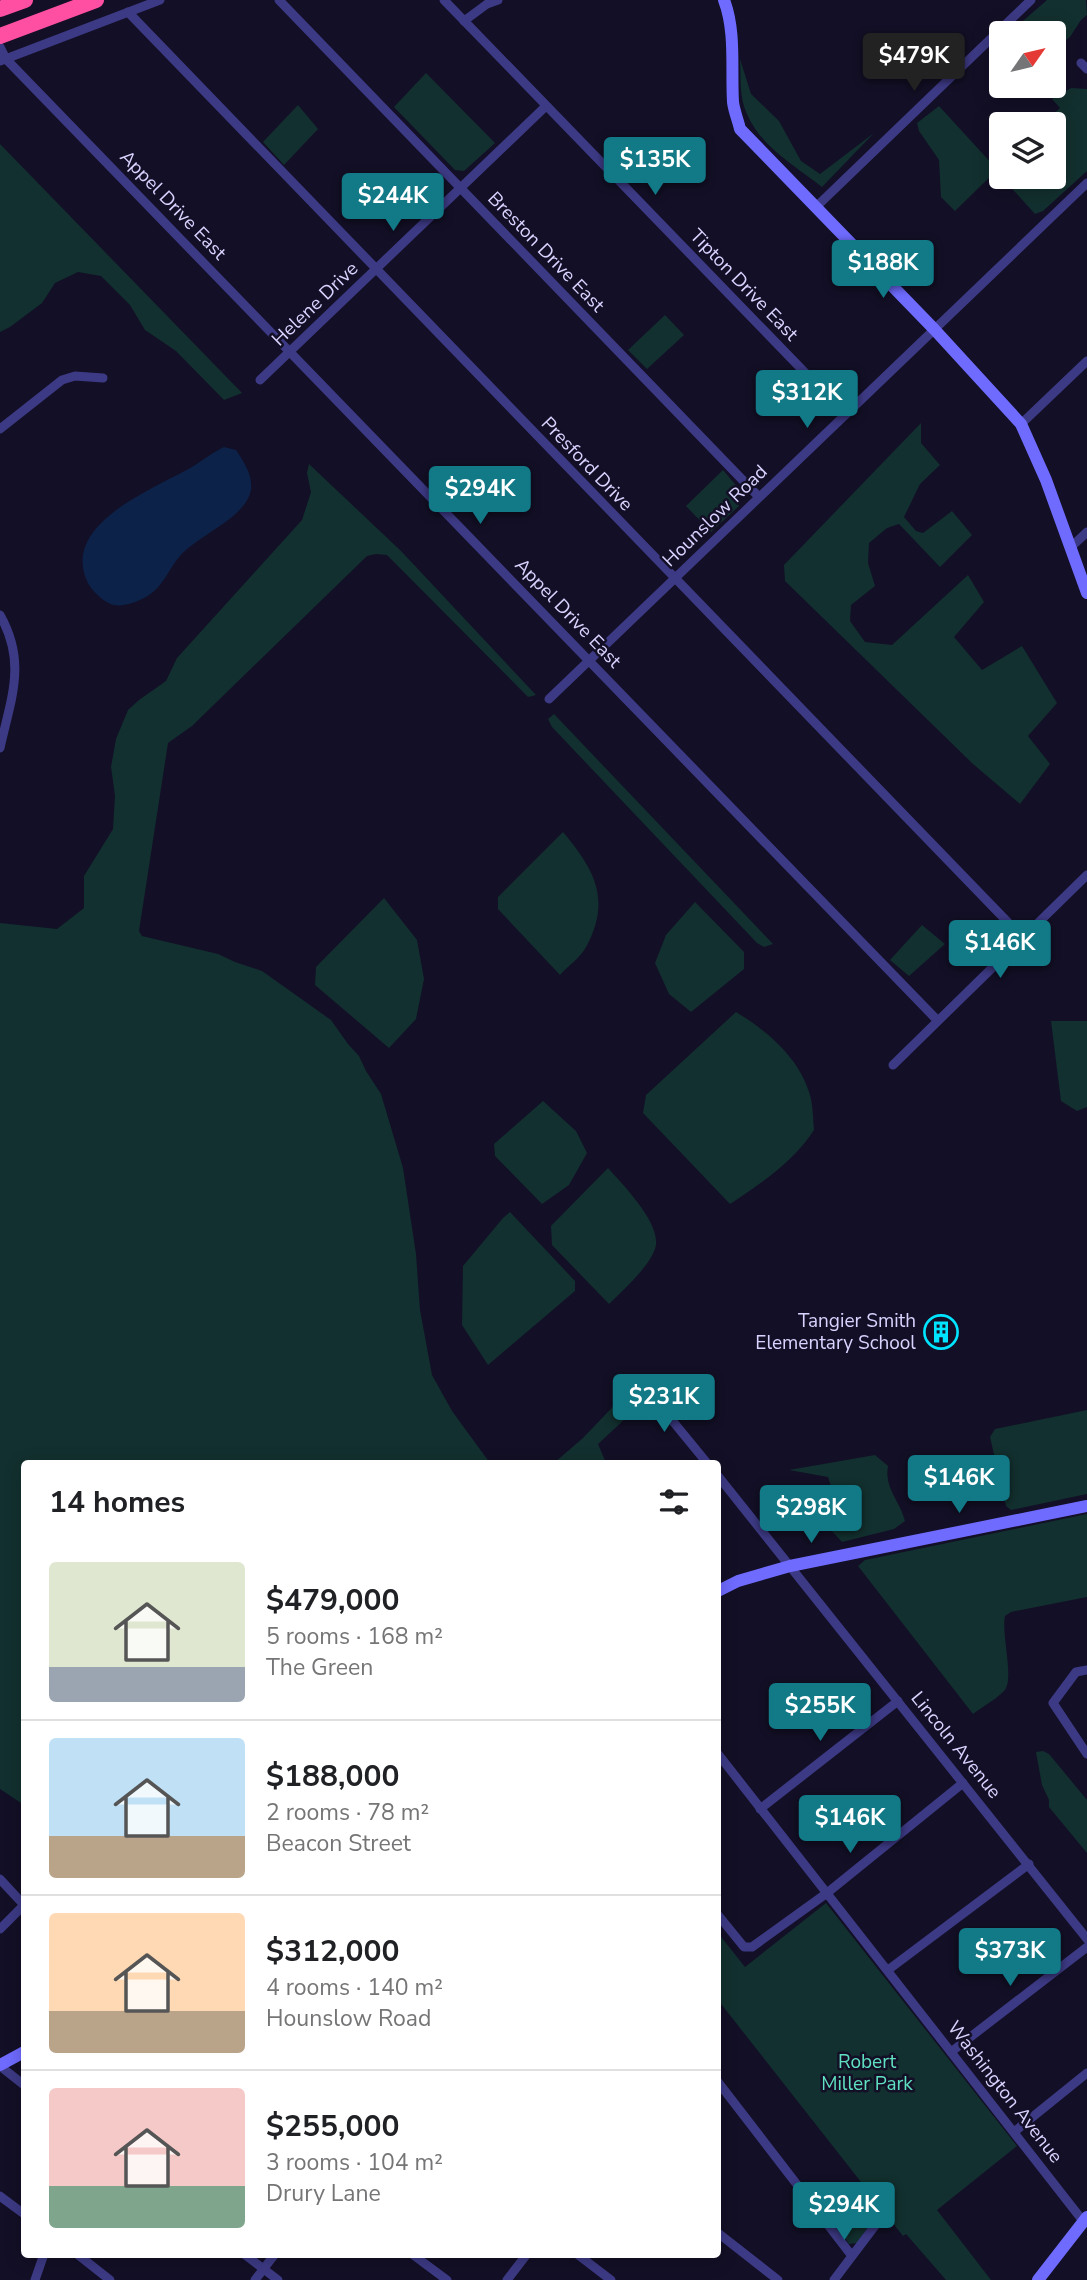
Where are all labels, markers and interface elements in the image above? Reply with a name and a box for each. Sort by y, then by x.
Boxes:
north arrow [989,21,1066,98]
map controls [989,21,1066,189]
pin: $479K [865,34,963,93]
text: $479K [879,40,949,71]
button: layers [989,112,1066,189]
pin: $135K [606,138,704,197]
street label: Appel Drive East [114,144,232,266]
text: $135K [620,144,690,175]
pin: $244K [344,174,442,233]
text: $244K [358,180,428,211]
street label: Breston Drive East [482,186,611,318]
street label: Tipton Drive East [684,223,804,347]
pin: $188K [834,240,932,300]
text: $188K [848,247,918,278]
street label: Helene Drive [266,256,364,352]
pin: $312K [758,370,856,430]
text: $312K [772,377,842,408]
street label: Presford Drive [535,411,639,517]
street label: Hounslow Road [657,459,773,573]
pin: $294K [431,466,529,526]
text: $294K [445,473,515,504]
street label: Appel Drive East [509,552,627,674]
pin: $146K [951,920,1049,980]
text: $146K [965,927,1035,958]
place label: Tangier Smith Elementary School [755,1308,916,1356]
building icon: Tangier Smith Elementary School [922,1313,960,1351]
pin: $231K [615,1374,713,1434]
text: $231K [629,1381,699,1412]
pin: $146K [910,1456,1008,1515]
text: $146K [924,1462,994,1493]
text: 14 homes [49,1482,185,1523]
icon: filters [655,1483,693,1521]
pin: $298K [762,1486,860,1545]
text: $298K [776,1492,846,1523]
text: $479,000 [266,1580,399,1621]
icon: home [105,1590,189,1674]
text: 5 rooms · 168 m² [266,1621,443,1652]
text: The Green [266,1652,373,1683]
pin: $255K [771,1684,869,1743]
street label: Lincoln Avenue [905,1686,1007,1804]
text: $255K [785,1690,855,1721]
text: $188,000 [266,1756,399,1797]
icon: home [105,1766,189,1850]
pin: $146K [801,1796,899,1855]
text: 2 rooms · 78 m² [266,1797,429,1828]
text: $146K [815,1802,885,1833]
text: Beacon Street [266,1828,411,1859]
pin: $373K [961,1928,1059,1988]
text: $312,000 [266,1931,399,1972]
text: $373K [975,1935,1045,1966]
icon: home [105,1941,189,2025]
text: 4 rooms · 140 m² [266,1972,443,2003]
text: Hounslow Road [266,2003,431,2034]
street label: Washington Avenue [941,2016,1069,2168]
park label: Robert Miller Park [821,2049,913,2097]
text: $255,000 [266,2106,399,2147]
icon: home [105,2116,189,2200]
text: 3 rooms · 104 m² [266,2147,443,2178]
text: Drury Lane [266,2178,381,2209]
pin: $294K [795,2182,893,2242]
text: $294K [809,2189,879,2220]

